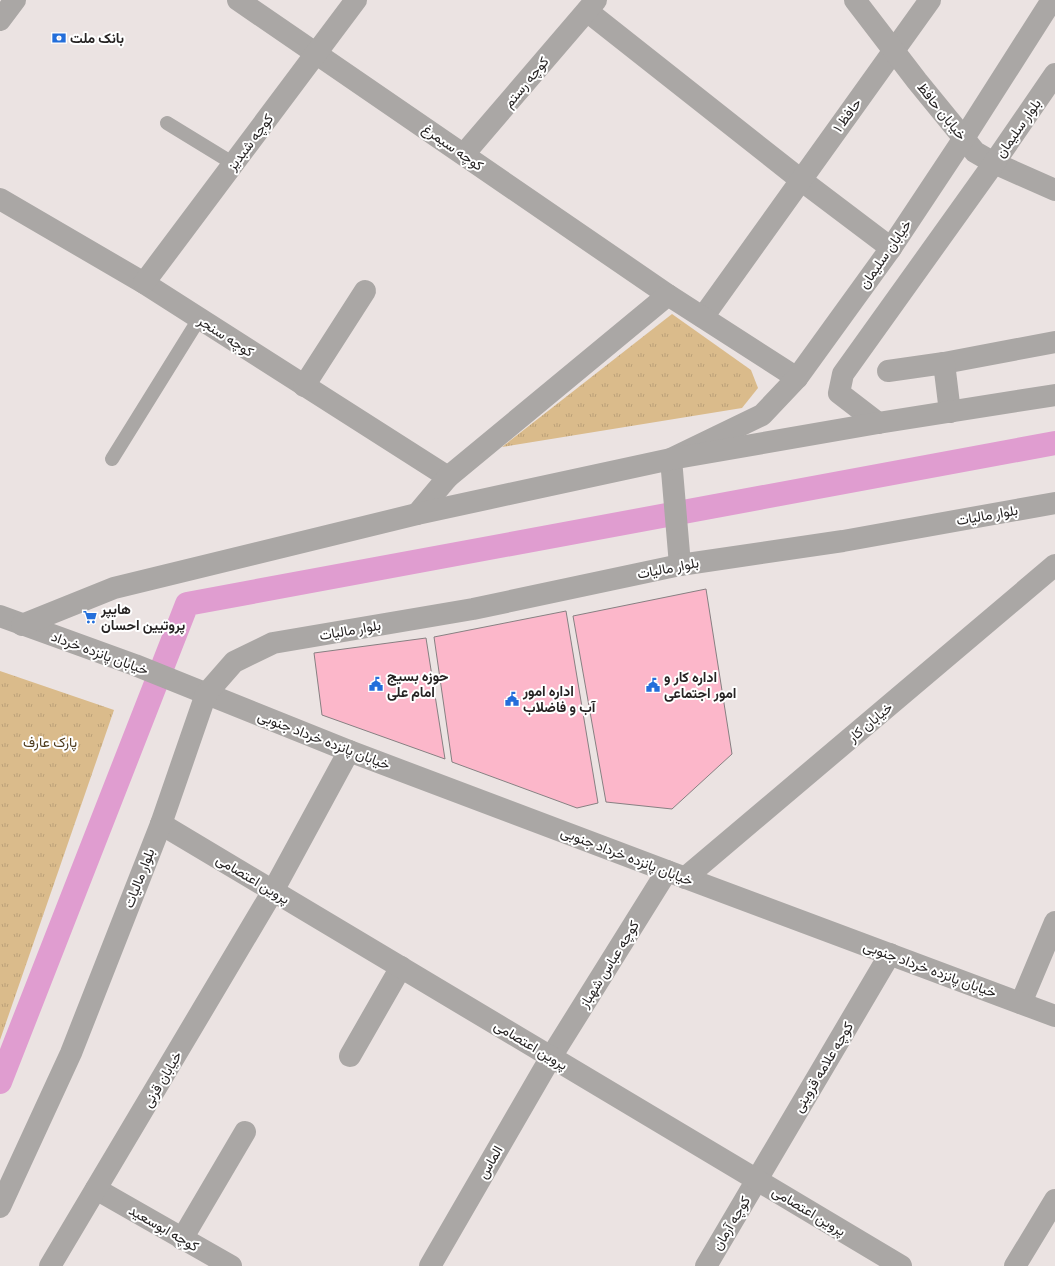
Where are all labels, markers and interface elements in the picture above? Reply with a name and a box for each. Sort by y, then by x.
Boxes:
bank icon: بانک ملت [51,30,67,46]
place label: بانک ملت [70,30,124,47]
street label: کوچه رستم [500,53,553,112]
street label: خیابان حافظ [913,79,970,143]
street label: حافظ ۱ [829,95,865,135]
street label: بلوار سلیمان [992,96,1045,161]
street label: کوچه شبدیز [223,111,278,175]
street label: کوچه سیمرغ [418,120,487,176]
street label: خیابان سلیمان [855,216,915,292]
street label: کوچه سنجر [193,312,257,362]
street label: بلوار مالیات [955,502,1019,529]
street label: بلوار مالیات [636,554,700,583]
place label: هایپر پروتیین احسان [100,601,185,635]
supermarket icon: هایپر پروتیین احسان [82,609,98,625]
street label: بلوار مالیات [318,617,382,644]
street label: خیابان پانزده خرداد [49,628,151,680]
place label: حوزه بسیج امام علی [387,668,449,701]
place label: اداره کار و امور اجتماعی [664,669,736,702]
public building icon: حوزه بسیج امام علی [368,676,384,692]
public building icon: اداره کار و امور اجتماعی [645,677,661,693]
place label: اداره امور آب و فاضلاب [522,683,597,716]
public building icon: اداره امور آب و فاضلاب [504,691,520,707]
street label: خیابان کار [844,699,896,747]
street label: خیابان پانزده خرداد جنوبی [255,707,392,774]
park label: پارک عارف [23,734,77,752]
street label: خیابان پانزده خرداد جنوبی [558,823,695,890]
street label: بلوار مالیات [120,846,159,910]
street label: پروین اعتصامی [212,851,293,909]
street label: کوچه عباس شهباز [575,918,644,1012]
street label: خیابان پانزده خرداد جنوبی [861,937,999,1002]
street label: پروین اعتصامی [490,1017,571,1075]
street label: کوچه علامه قزوینی [790,1019,858,1116]
street label: خیابان قرنی [139,1048,186,1111]
street label: الماس [474,1143,507,1182]
street label: پروین اعتصامی [768,1183,849,1241]
street label: کوچه آرمان [709,1193,755,1254]
street label: کوچه ابوسعید [125,1202,202,1256]

